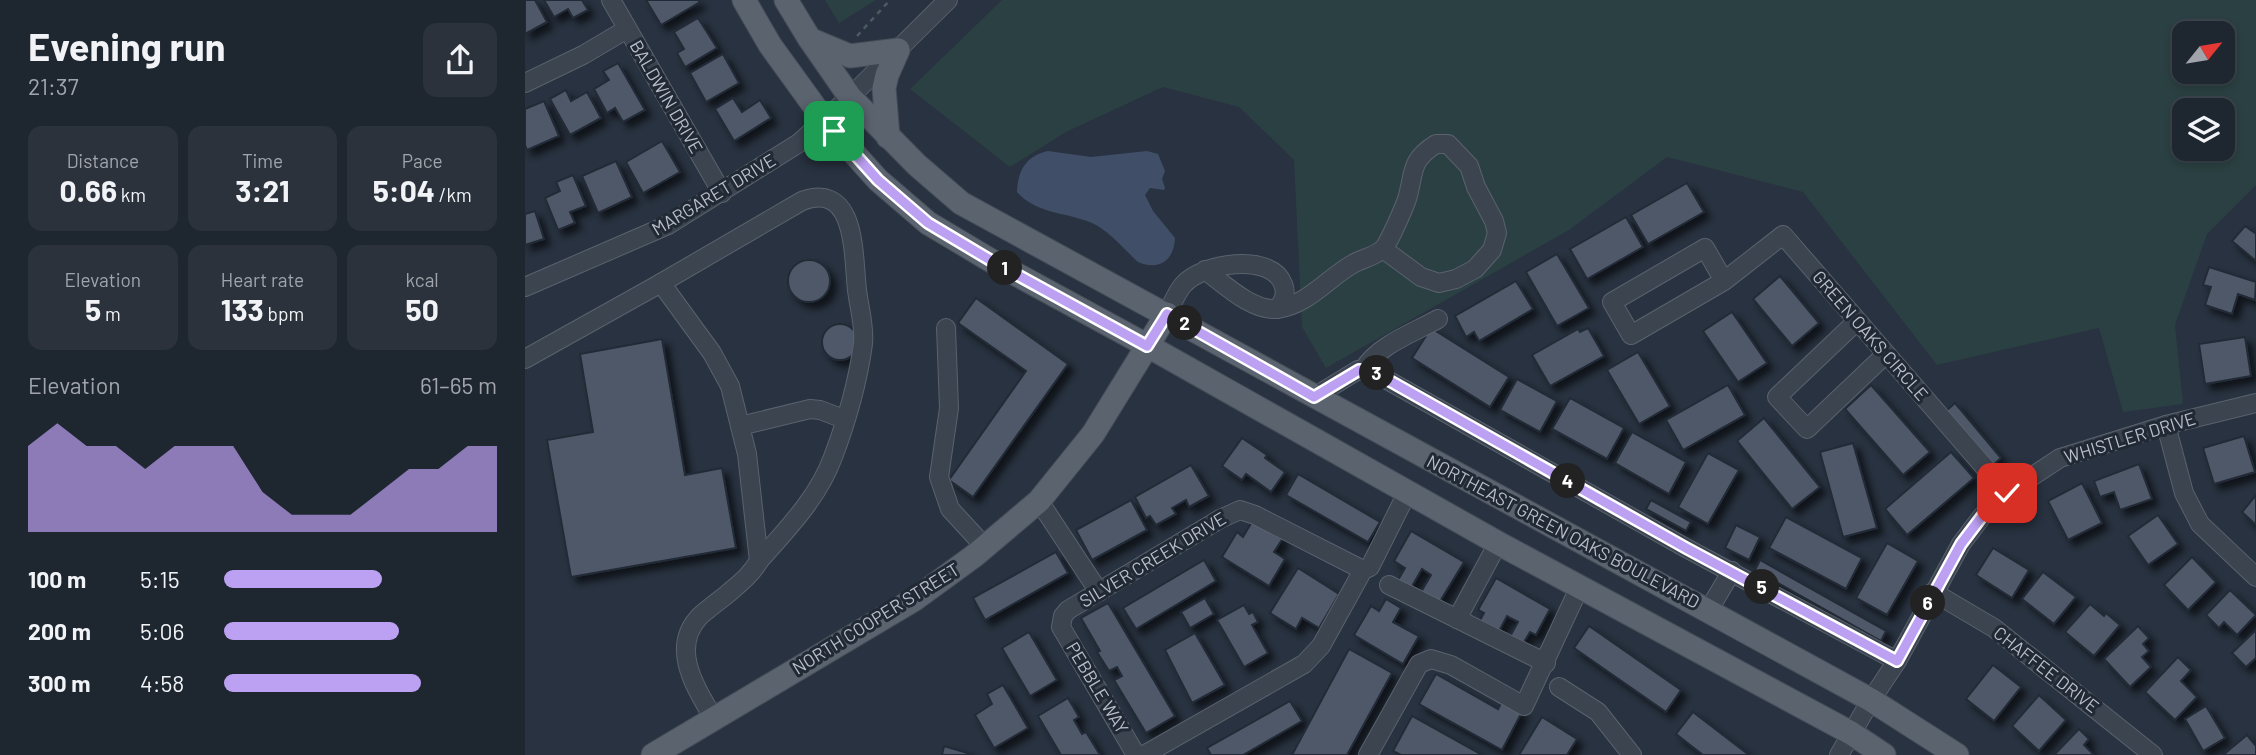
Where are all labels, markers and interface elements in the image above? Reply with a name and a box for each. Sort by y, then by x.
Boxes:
north arrow [2172,21,2235,84]
map controls [2172,21,2235,161]
text: Evening run [28,23,226,69]
button: share [423,23,497,97]
street label: BALDWIN DRIVE [626,36,708,157]
text: 21:37 [28,72,79,100]
button: layers [2172,98,2235,161]
pin [804,101,864,161]
icon: arrive [815,112,853,150]
text: Distance [67,149,139,172]
text: Time [242,149,283,172]
text: Pace [402,149,443,172]
street label: MARGARET DRIVE [648,149,779,240]
text: 0.66 [60,172,117,208]
text: 3:21 [235,172,290,208]
text: 5:04 [373,172,435,208]
text: km [117,183,146,206]
text: /km [435,183,472,206]
pin: 1 [987,250,1023,286]
text: 1 [1001,256,1008,279]
street label: GREEN OAKS CIRCLE [1808,266,1933,405]
text: Elevation [65,268,141,291]
text: Heart rate [221,268,304,291]
text: kcal [406,268,439,291]
text: 5 [85,291,101,327]
text: 133 [221,291,264,327]
text: 50 [406,291,439,327]
text: m [101,302,121,325]
text: bpm [264,302,304,325]
pin: 2 [1167,306,1203,340]
text: 2 [1179,311,1190,334]
pin: 3 [1359,356,1395,390]
text: 3 [1371,361,1382,384]
text: Elevation [28,371,121,399]
text: 61–65 m [420,371,497,399]
street label: WHISTLER DRIVE [2061,407,2198,468]
street label: NORTHEAST GREEN OAKS BOULEVARD [1423,450,1704,613]
pin: 4 [1551,463,1585,498]
pin [1977,463,2037,523]
text: 4 [1562,469,1573,492]
icon: check [1988,474,2026,512]
street label: SILVER CREEK DRIVE [1075,507,1230,612]
street label: NORTH COOPER STREET [788,558,963,679]
text: 100 m [28,565,86,593]
text: 5:15 [140,565,180,593]
pin: 5 [1745,570,1779,604]
text: 5 [1756,575,1767,598]
pin: 6 [1911,586,1945,620]
text: 6 [1922,591,1933,614]
text: 200 m [28,617,91,645]
text: 5:06 [140,617,184,645]
street label: CHAFFEE DRIVE [1990,621,2104,717]
street label: PEBBLE WAY [1062,638,1134,737]
text: 300 m [28,669,90,697]
text: 4:58 [140,669,184,697]

